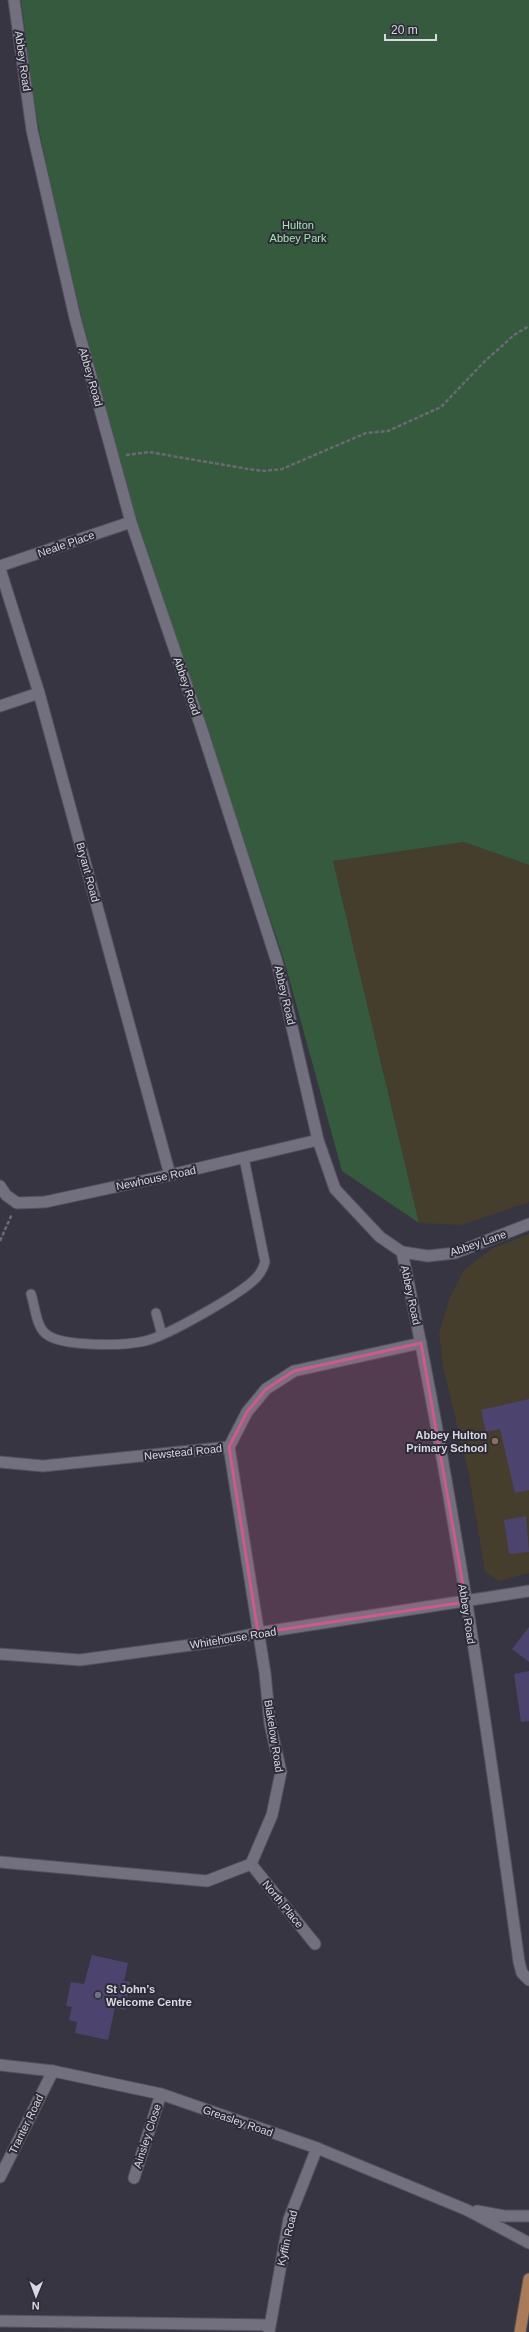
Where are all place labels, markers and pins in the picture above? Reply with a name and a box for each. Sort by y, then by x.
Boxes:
place label: Abbey Hulton Primary School [406,1429,487,1454]
marker: Abbey Hulton Primary School [490,1436,500,1446]
place label: St John’s Welcome Centre [106,1983,192,2008]
marker: St John’s Welcome Centre [93,1990,103,2000]

